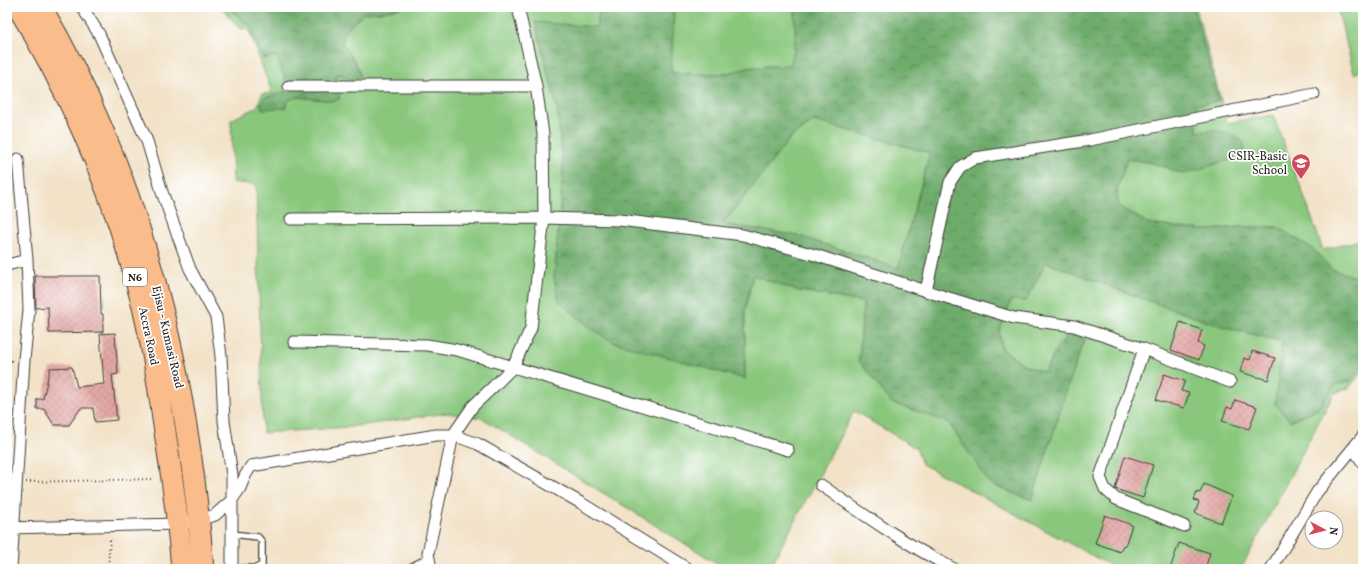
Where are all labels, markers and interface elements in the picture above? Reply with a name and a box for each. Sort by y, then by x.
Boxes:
place label: CSIR-Basic School [1228,149,1287,179]
school or university icon: CSIR-Basic School [1290,152,1312,180]
road number: N6 [123,268,147,286]
street label: Ejisu - Kumasi Road [147,284,187,391]
street label: Accra Road [134,305,162,367]
north arrow [1304,510,1344,550]
text: N [1325,526,1340,536]

